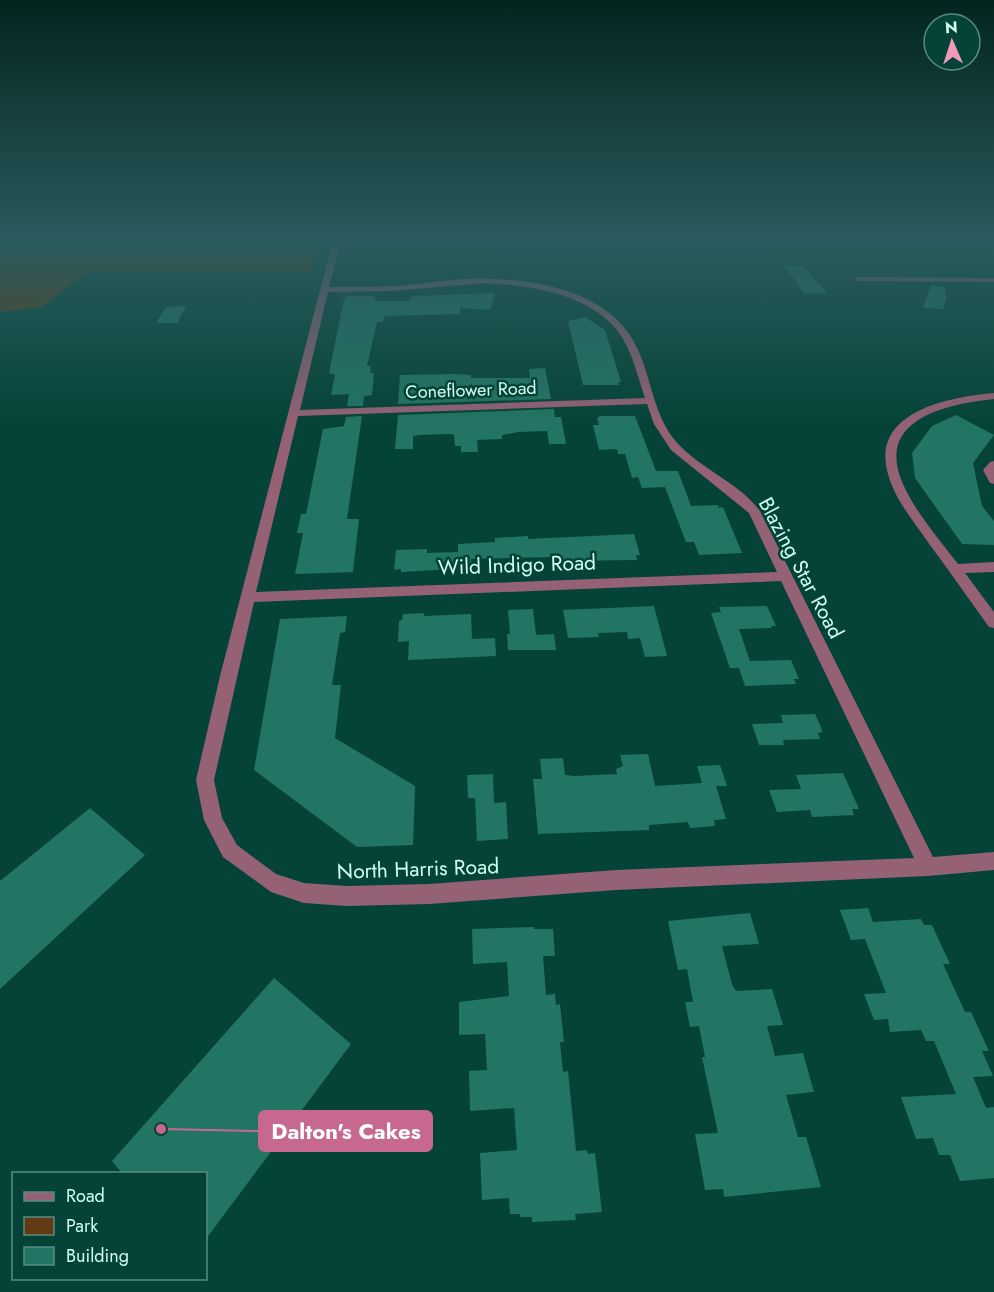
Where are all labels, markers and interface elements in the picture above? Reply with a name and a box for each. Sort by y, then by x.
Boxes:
north arrow [922,12,982,72]
text: N [944,16,958,39]
street label: Coneflower Road [405,375,537,405]
street label: Blazing Star Road [751,492,851,644]
street label: Wild Indigo Road [438,547,596,583]
street label: North Harris Road [336,851,500,887]
callout: Dalton's Cakes [259,1111,432,1151]
text: Dalton's Cakes [271,1115,421,1147]
legend [12,1172,207,1280]
text: Road [66,1183,105,1209]
text: Park [66,1213,98,1239]
text: Building [66,1243,129,1269]

